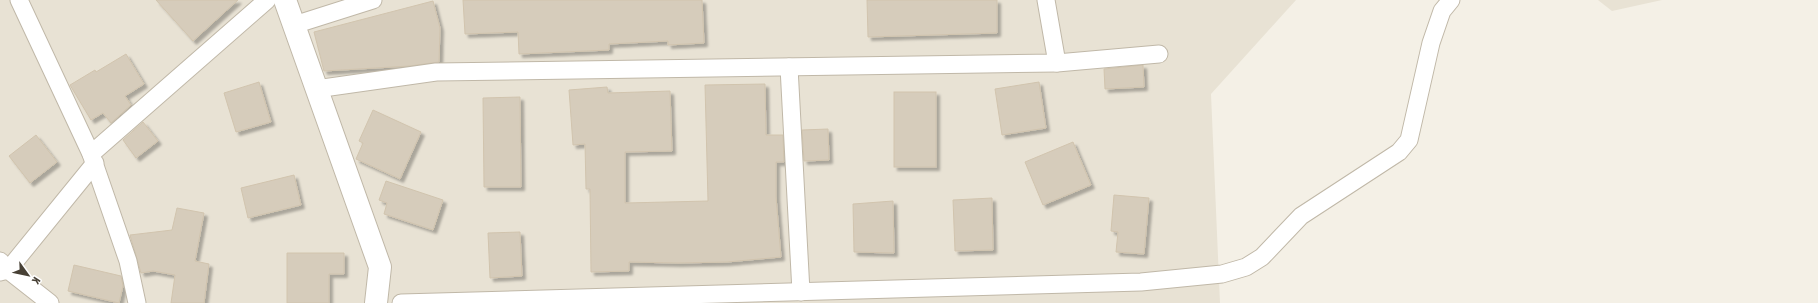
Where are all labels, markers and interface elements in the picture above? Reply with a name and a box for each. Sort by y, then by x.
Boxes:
north arrow [8,255,48,295]
text: K [30,275,43,286]

